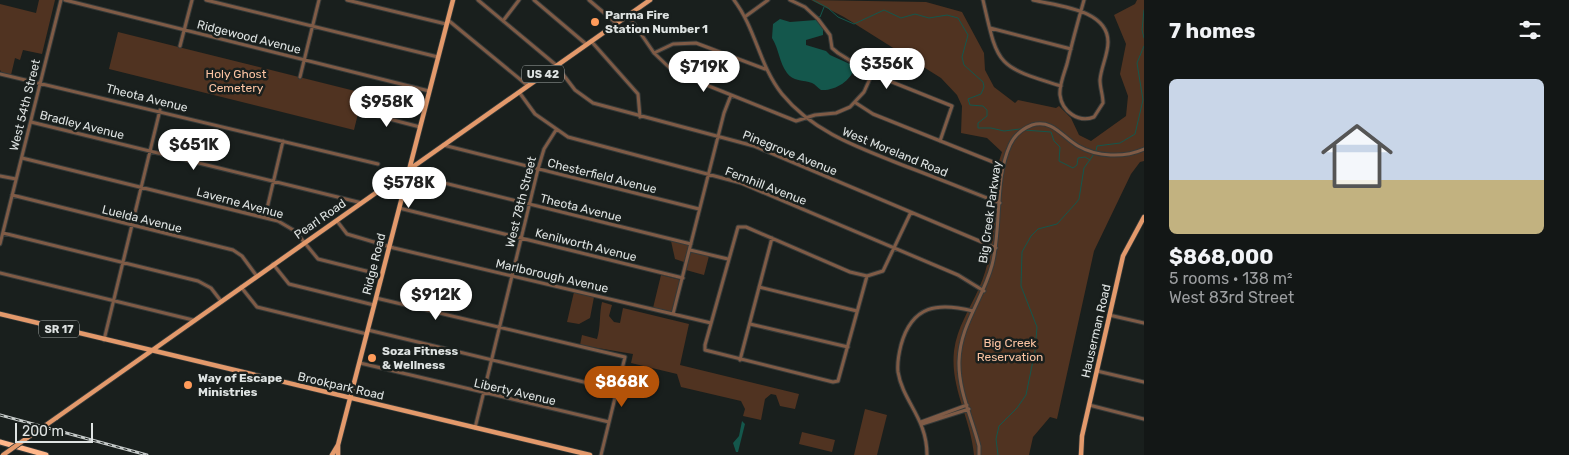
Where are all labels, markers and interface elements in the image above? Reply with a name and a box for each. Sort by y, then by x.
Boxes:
place label: Parma Fire Station Number 1 [605,8,708,36]
marker: Parma Fire Station Number 1 [589,16,601,28]
icon: filters [1516,16,1544,44]
street label: Ridgewood Avenue [196,17,303,57]
text: 7 homes [1169,18,1255,43]
pin: $356K [852,48,922,90]
pin: $719K [669,51,739,93]
text: $356K [861,54,913,73]
street label: West 54th Street [7,57,43,152]
text: $719K [680,57,728,76]
road number: US 42 [522,66,564,82]
park label: Holy Ghost Cemetery [206,67,267,95]
street label: Theota Avenue [105,81,189,115]
pin: $958K [352,86,422,128]
text: $958K [361,92,413,111]
street label: Bradley Avenue [38,108,126,142]
icon: home [1312,111,1402,201]
street label: West Moreland Road [840,124,950,180]
pin: $651K [159,128,229,171]
street label: Pinegrove Avenue [741,128,840,178]
text: $651K [169,135,219,154]
street label: West 78th Street [503,155,539,249]
street label: Chesterfield Avenue [546,156,658,196]
street label: Big Creek Parkway [976,159,1004,264]
street label: Fernhill Avenue [723,164,809,208]
pin: $578K [374,166,444,209]
text: $578K [383,173,435,192]
street label: Laverne Avenue [195,185,285,221]
street label: Theota Avenue [539,191,623,225]
street label: Pearl Road [291,196,349,242]
street label: Luelda Avenue [101,202,184,236]
street label: Kenilworth Avenue [534,226,639,264]
street label: Ridge Road [360,232,388,296]
text: $868,000 [1169,244,1274,269]
street label: Marlborough Avenue [494,256,610,296]
text: 5 rooms · 138 m² [1169,269,1292,288]
pin: $912K [401,278,471,321]
street label: Hauserman Road [1078,283,1114,379]
text: $912K [411,285,461,304]
text: West 83rd Street [1169,288,1294,307]
road number: SR 17 [39,320,79,338]
park label: Big Creek Reservation [977,336,1043,364]
place label: Soza Fitness & Wellness [382,344,458,372]
marker: Soza Fitness & Wellness [366,352,378,364]
pin: $868K [587,366,657,408]
street label: Brookpark Road [296,369,386,403]
place label: Way of Escape Ministries [198,371,282,399]
text: $868K [595,372,649,391]
street label: Liberty Avenue [473,376,558,408]
marker: Way of Escape Ministries [182,379,194,391]
scale bar [15,420,92,443]
text: 200 m [22,423,64,440]

